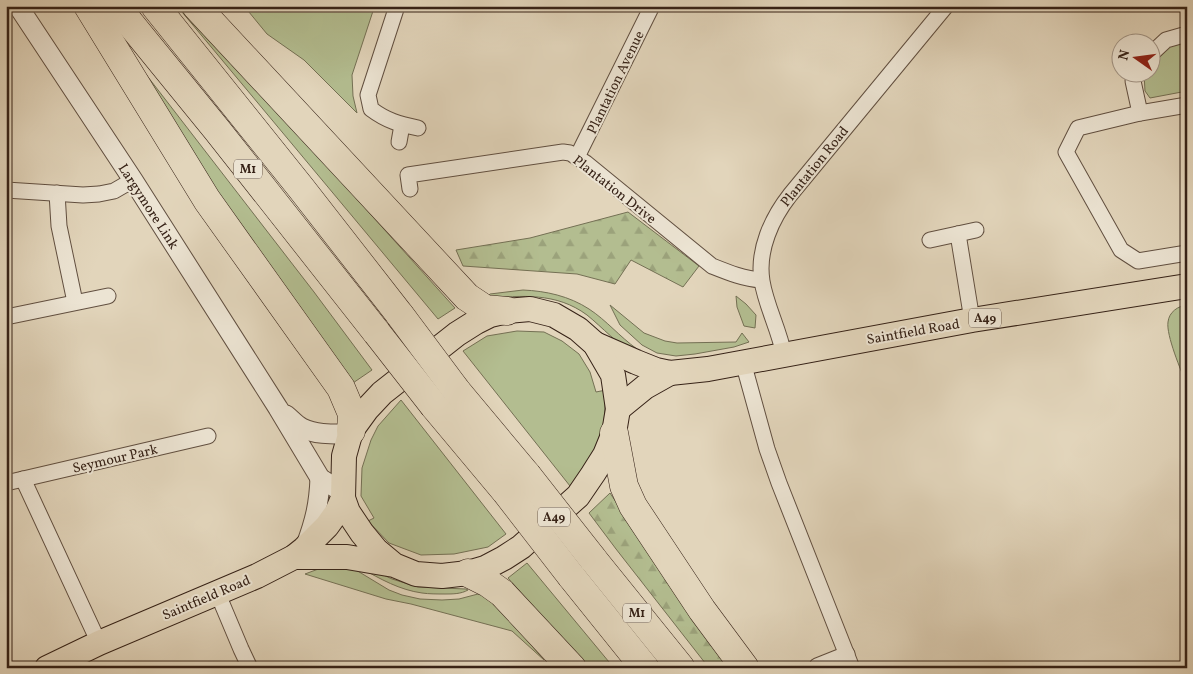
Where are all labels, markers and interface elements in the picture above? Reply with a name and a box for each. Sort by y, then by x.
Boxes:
street label: Plantation Avenue [583,27,650,138]
north arrow [1110,32,1160,82]
text: N [1114,48,1135,62]
street label: Plantation Road [777,123,854,211]
street label: Plantation Drive [568,152,660,229]
street label: Largymore Link [113,160,183,254]
road number: M1 [234,160,262,178]
road number: A49 [969,308,1001,328]
street label: Saintfield Road [865,315,961,350]
street label: Seymour Park [71,440,160,478]
road number: A49 [538,508,570,526]
street label: Saintfield Road [160,571,254,626]
road number: M1 [623,604,651,622]

